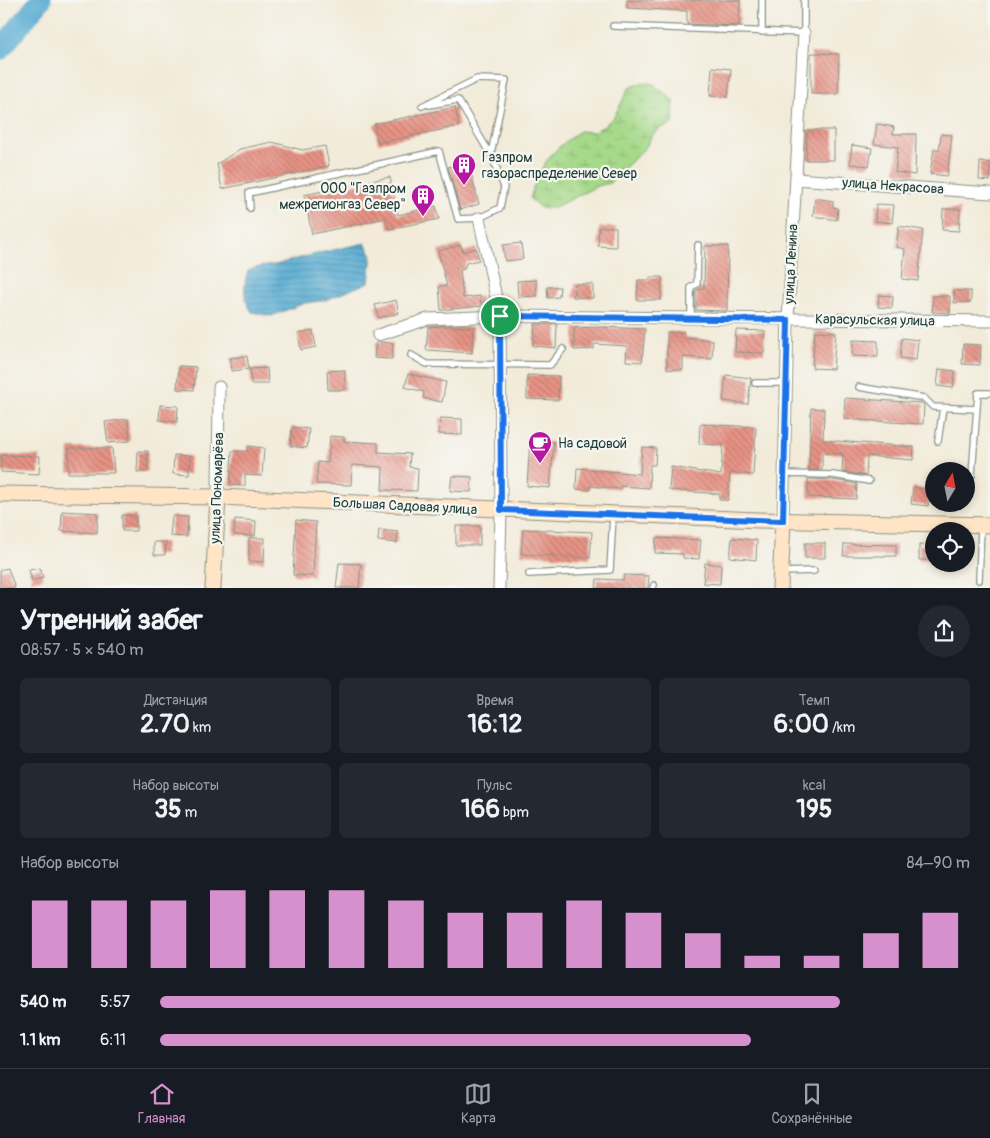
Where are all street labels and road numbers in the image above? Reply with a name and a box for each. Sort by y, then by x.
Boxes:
street label: улица Некрасова [841,174,944,198]
street label: улица Ленина [780,224,802,305]
street label: Карасульская улица [815,310,935,330]
street label: улица Пономарёва [207,432,227,545]
street label: Большая Садовая улица [332,494,478,518]

